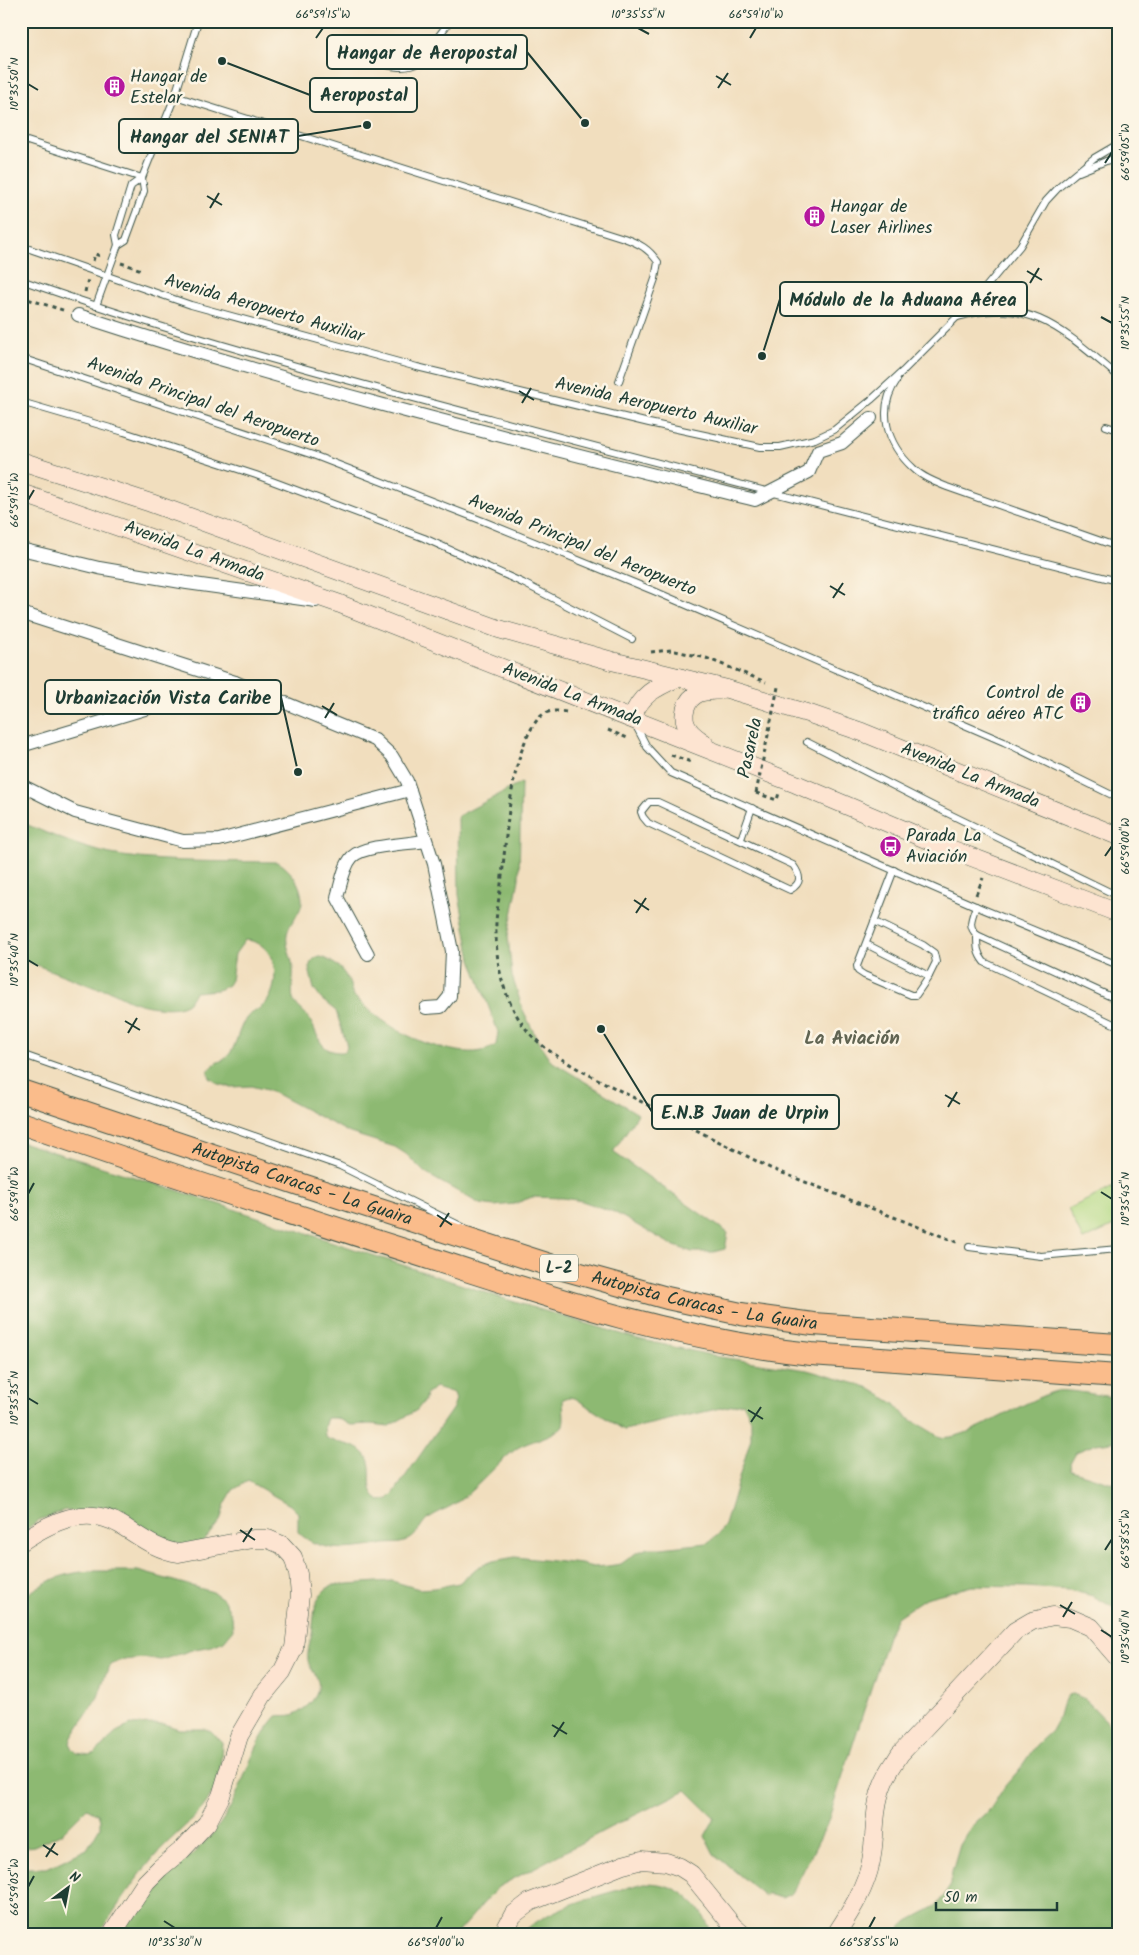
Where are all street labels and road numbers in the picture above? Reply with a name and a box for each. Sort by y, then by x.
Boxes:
street label: Avenida Aeropuerto Auxiliar [161,267,368,352]
street label: Avenida Principal del Aeropuerto [83,350,323,456]
street label: Avenida Aeropuerto Auxiliar [552,370,761,445]
street label: Avenida Principal del Aeropuerto [463,487,701,605]
street label: Avenida La Armada [120,513,268,591]
street label: Avenida La Armada [498,655,646,735]
street label: Pasarela [730,715,772,781]
street label: Avenida La Armada [896,735,1044,817]
street label: Autopista Caracas - La Guaira [188,1135,416,1234]
road number: L-2 [540,1254,578,1282]
street label: Autopista Caracas - La Guaira [588,1263,819,1339]

